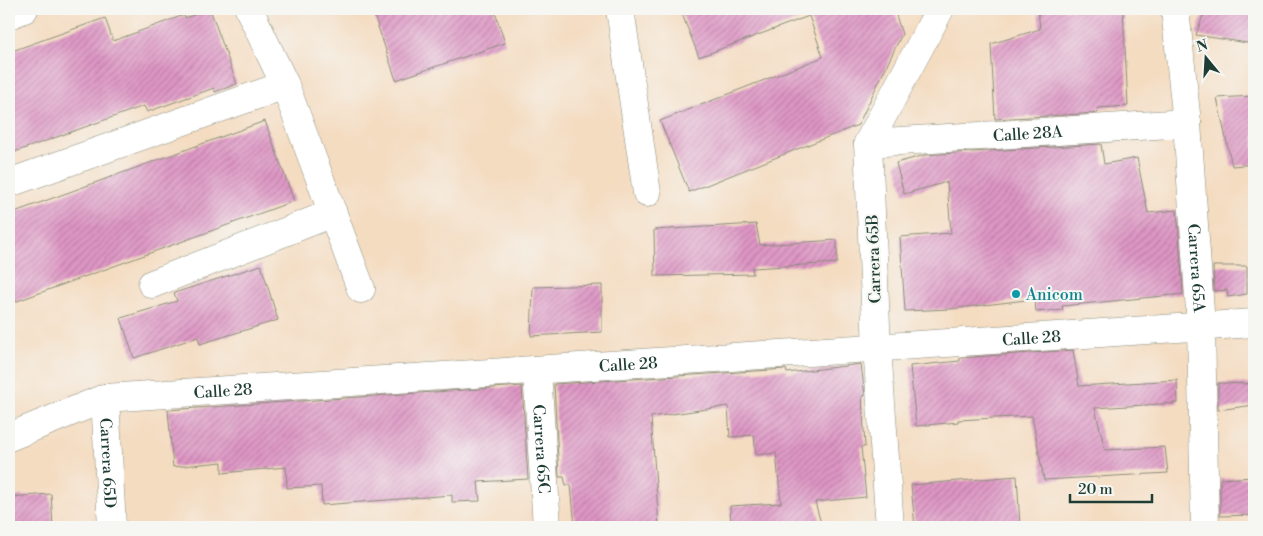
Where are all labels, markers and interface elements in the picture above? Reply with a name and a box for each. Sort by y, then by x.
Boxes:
north arrow [1180,32,1230,82]
text: N [1194,36,1210,57]
street label: Calle 28A [992,122,1064,146]
street label: Carrera 65B [862,214,886,304]
street label: Carrera 65A [1183,223,1209,314]
place label: Anicom [1025,285,1083,305]
marker: Anicom [1010,288,1022,300]
street label: Calle 28 [1001,327,1062,350]
street label: Calle 28 [598,353,659,377]
street label: Calle 28 [193,379,253,403]
street label: Carrera 65C [528,404,554,494]
street label: Carrera 65D [95,417,120,509]
scale bar [1070,471,1153,503]
text: 20 m [1078,480,1113,499]

